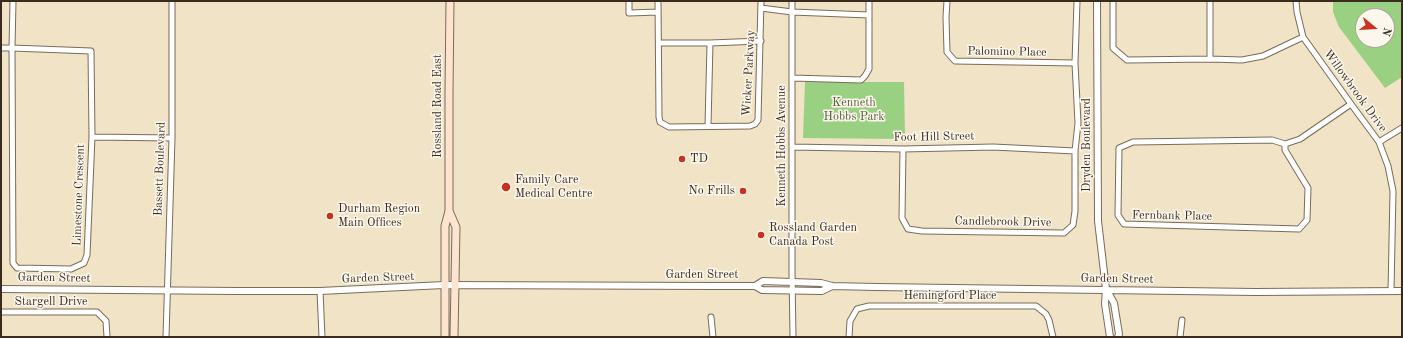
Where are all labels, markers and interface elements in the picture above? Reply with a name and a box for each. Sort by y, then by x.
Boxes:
north arrow [1355,8,1395,48]
text: N [1379,26,1392,37]
street label: Wicker Parkway [740,29,758,117]
street label: Palomino Place [967,44,1047,60]
street label: Willowbrook Drive [1320,47,1390,135]
street label: Rossland Road East [431,54,445,158]
street label: Kenneth Hobbs Avenue [775,85,789,207]
park label: Kenneth Hobbs Park [824,96,884,124]
street label: Dryden Boulevard [1080,98,1094,192]
street label: Bassett Boulevard [151,122,169,216]
street label: Foot Hill Street [893,129,975,145]
street label: Limestone Crescent [70,144,88,246]
place label: TD [690,152,708,166]
marker: TD [677,154,687,164]
place label: Family Care Medical Centre [515,173,593,201]
marker: Family Care Medical Centre [500,181,512,193]
place label: No Frills [688,184,735,198]
marker: No Frills [738,186,748,196]
place label: Durham Region Main Offices [338,202,420,230]
street label: Fernbank Place [1132,208,1212,224]
marker: Durham Region Main Offices [325,211,335,221]
street label: Candlebrook Drive [954,214,1052,230]
place label: Rossland Garden Canada Post [769,221,857,249]
marker: Rossland Garden Canada Post [756,230,766,240]
street label: Garden Street [666,268,738,282]
street label: Garden Street [17,270,91,286]
street label: Garden Street [341,270,415,286]
street label: Garden Street [1080,271,1154,287]
street label: Hemingford Place [903,289,997,303]
street label: Stargell Drive [14,295,88,309]

